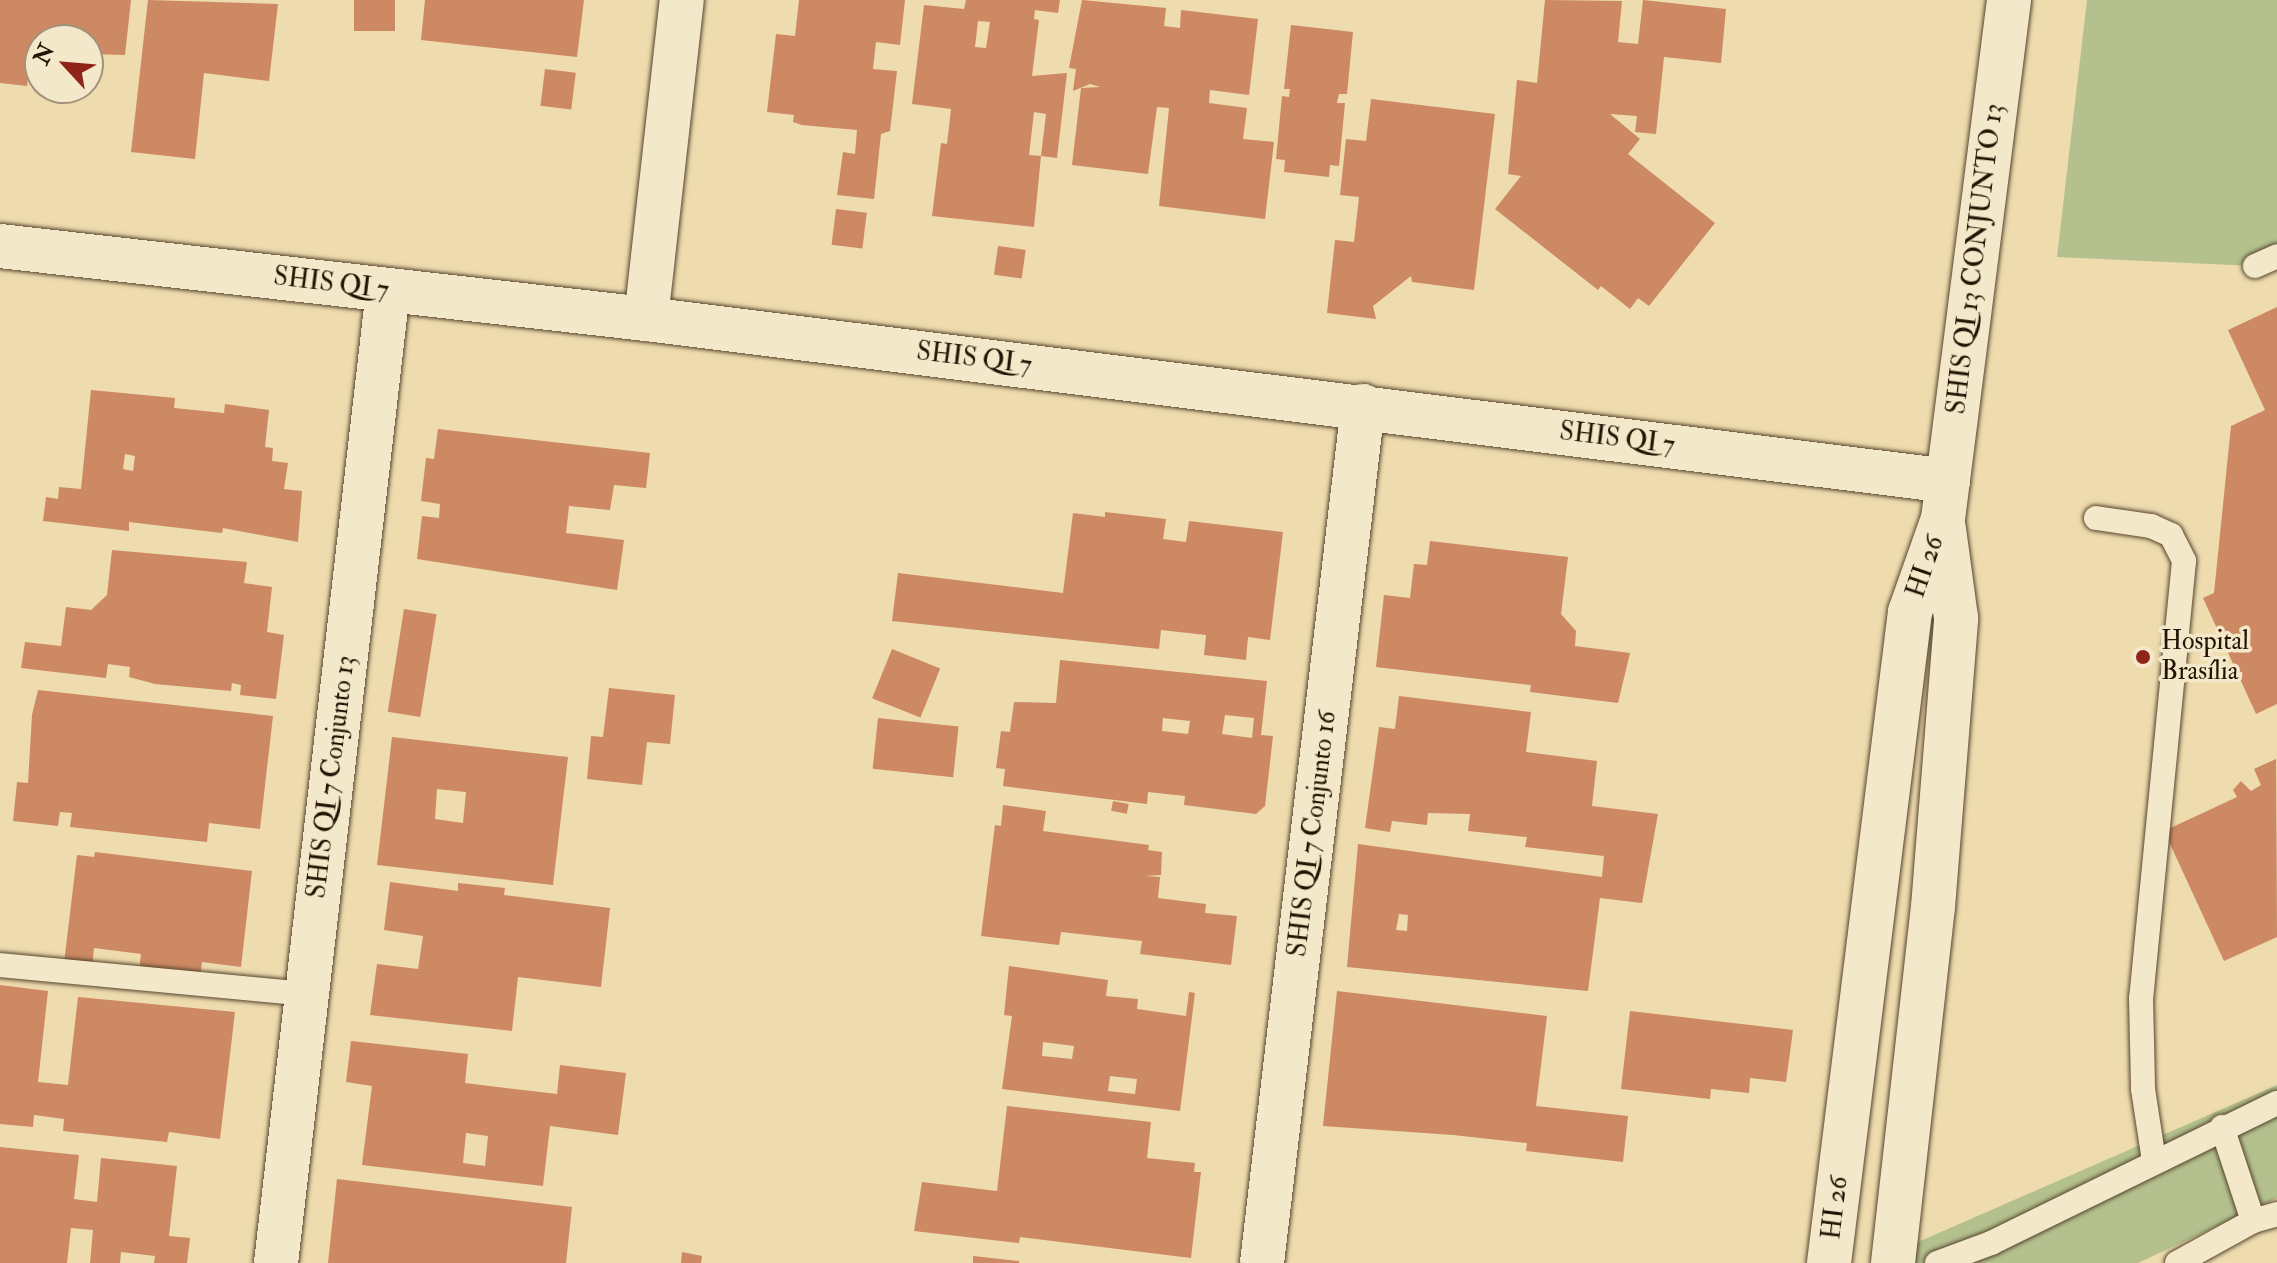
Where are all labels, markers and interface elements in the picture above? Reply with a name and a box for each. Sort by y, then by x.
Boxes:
north arrow [24,24,104,104]
text: N [27,39,61,69]
street label: SHIS QI 13 CONJUNTO 13 [1941,102,2011,416]
street label: SHIS QI 7 [272,261,390,307]
street label: SHIS QI 7 [915,336,1033,382]
street label: SHIS QI 7 [1558,416,1676,462]
street label: HI 26 [1901,532,1951,602]
place label: Hospital Brasília [2161,626,2249,688]
marker: Hospital Brasília [2132,646,2154,668]
street label: SHIS QI 7 Conjunto 13 [302,654,362,900]
street label: SHIS QI 7 Conjunto 16 [1282,709,1344,959]
street label: HI 26 [1817,1175,1855,1241]

